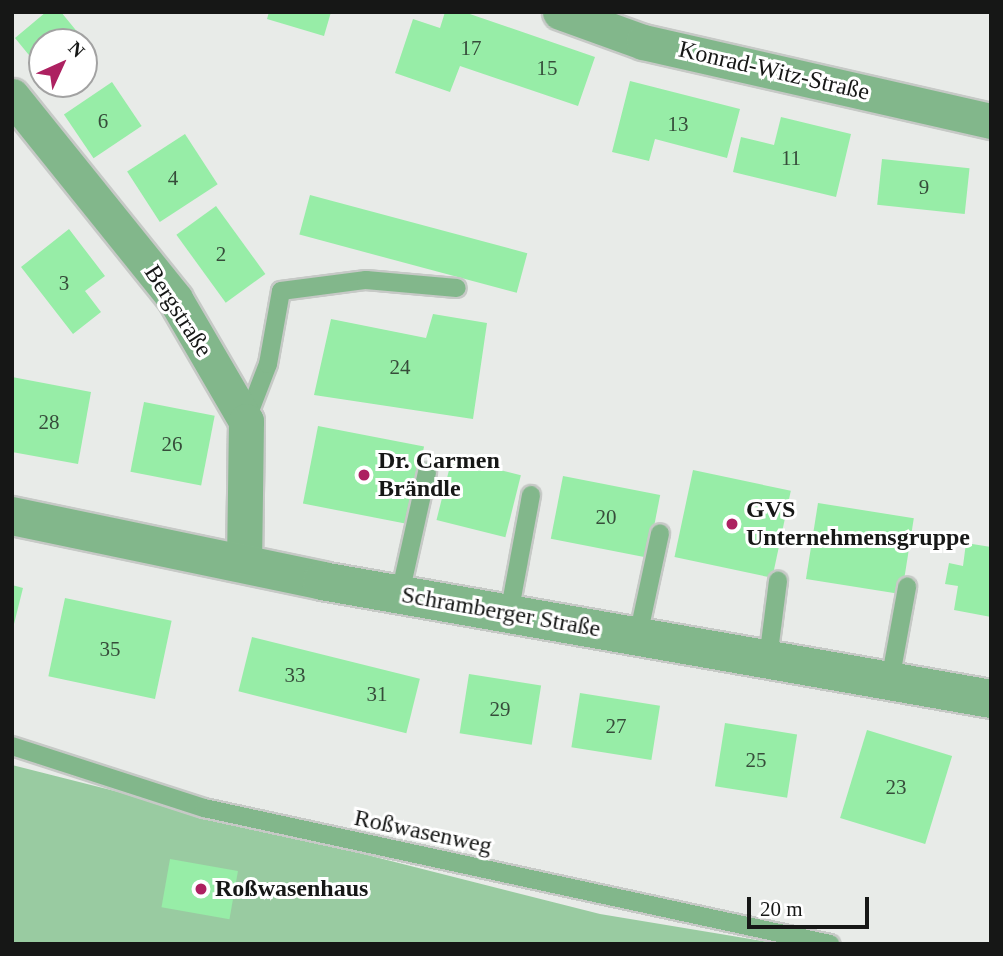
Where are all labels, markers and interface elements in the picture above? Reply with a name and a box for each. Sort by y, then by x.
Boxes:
north arrow [28,28,98,98]
house number: 17 [461,35,482,61]
street label: Konrad-Witz-Straße [676,35,872,107]
text: N [65,37,89,61]
house number: 15 [536,55,558,81]
house number: 6 [98,108,108,134]
house number: 13 [668,111,688,137]
house number: 11 [781,145,801,171]
house number: 4 [168,165,178,191]
house number: 9 [919,174,929,200]
house number: 2 [216,241,226,267]
street label: Bergstraße [138,260,218,362]
house number: 3 [59,270,69,296]
house number: 24 [390,354,410,380]
house number: 28 [38,409,60,435]
house number: 26 [162,431,182,457]
place label: Dr. Carmen Brändle [378,447,500,503]
marker: Dr. Carmen Brändle [356,467,372,483]
place label: GVS Unternehmensgruppe [746,496,970,552]
house number: 20 [596,504,616,530]
marker: GVS Unternehmensgruppe [724,516,740,532]
street label: Schramberger Straße [399,580,603,644]
house number: 35 [100,636,120,662]
house number: 33 [284,662,306,688]
house number: 31 [366,681,388,707]
house number: 29 [490,696,510,722]
house number: 27 [606,713,626,739]
house number: 25 [746,747,766,773]
house number: 23 [886,774,906,800]
street label: Roßwasenweg [352,803,494,861]
place label: Roßwasenhaus [215,875,368,903]
marker: Roßwasenhaus [193,881,209,897]
scale bar [751,883,874,927]
text: 20 m [760,897,803,921]

